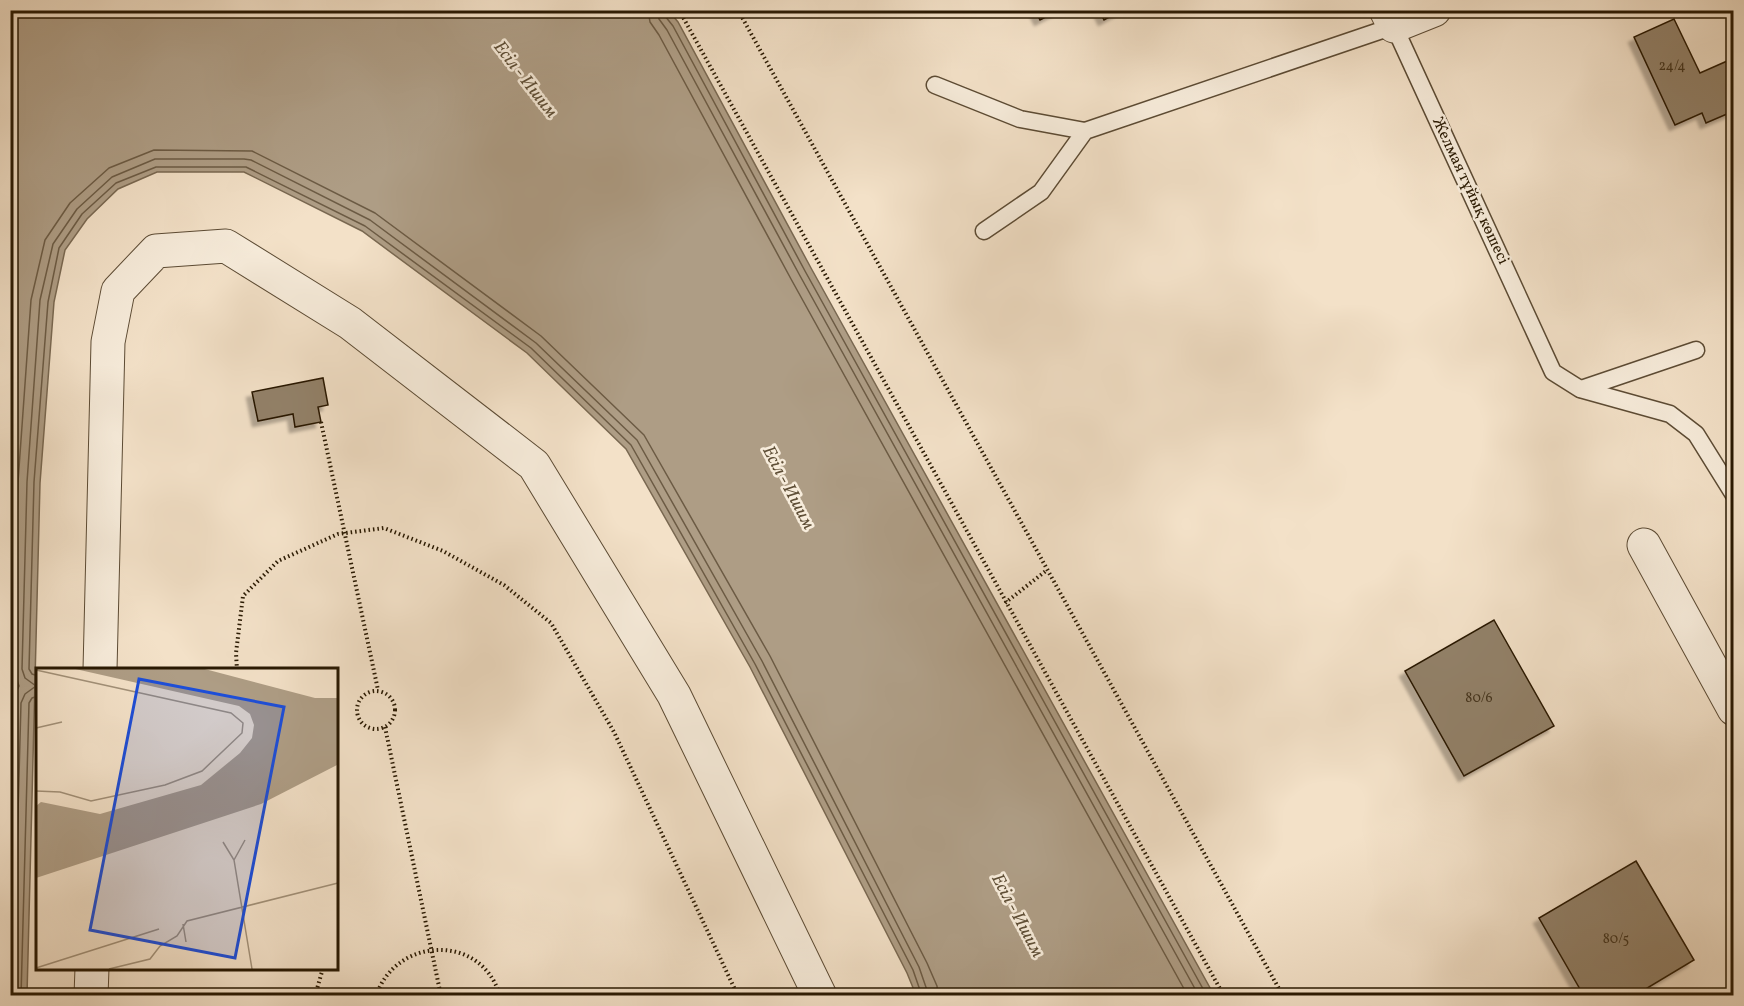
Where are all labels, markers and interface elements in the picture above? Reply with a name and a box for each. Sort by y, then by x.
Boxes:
water label: Есіл - Ишим [487,36,563,124]
house number: 24/4 [1658,57,1686,76]
street label: Желмая тұйық көшесі [1426,114,1514,268]
water label: Есіл - Ишим [755,442,821,534]
inset map [36,668,338,970]
house number: 80/6 [1465,689,1493,708]
water label: Есіл - Ишим [984,870,1050,962]
house number: 80/5 [1603,930,1629,949]

